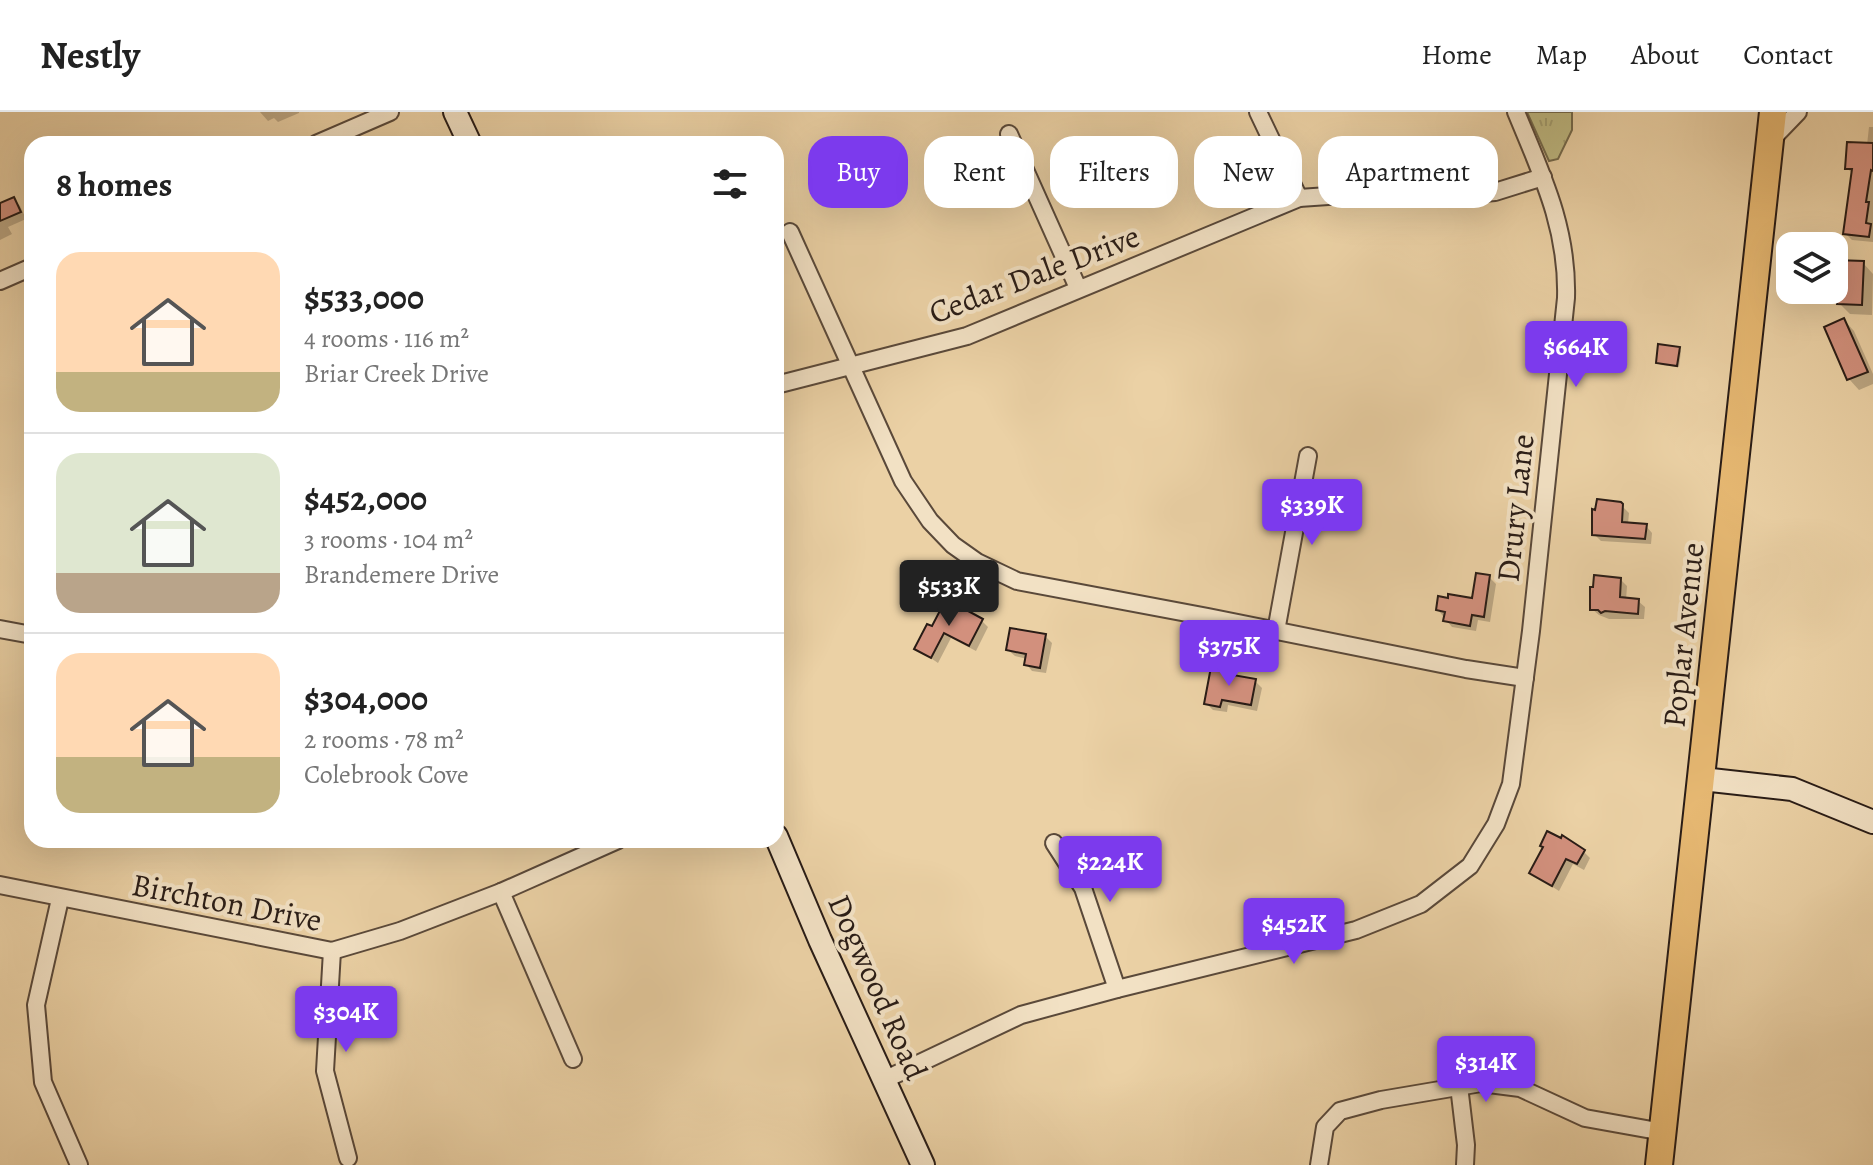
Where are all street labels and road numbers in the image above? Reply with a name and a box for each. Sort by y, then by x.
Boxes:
street label: Cedar Dale Drive [922,214,1146,334]
street label: Drury Lane [1485,432,1545,584]
street label: Poplar Avenue [1651,540,1715,730]
street label: Birchton Drive [128,862,326,942]
street label: Dogwood Road [818,887,939,1087]

